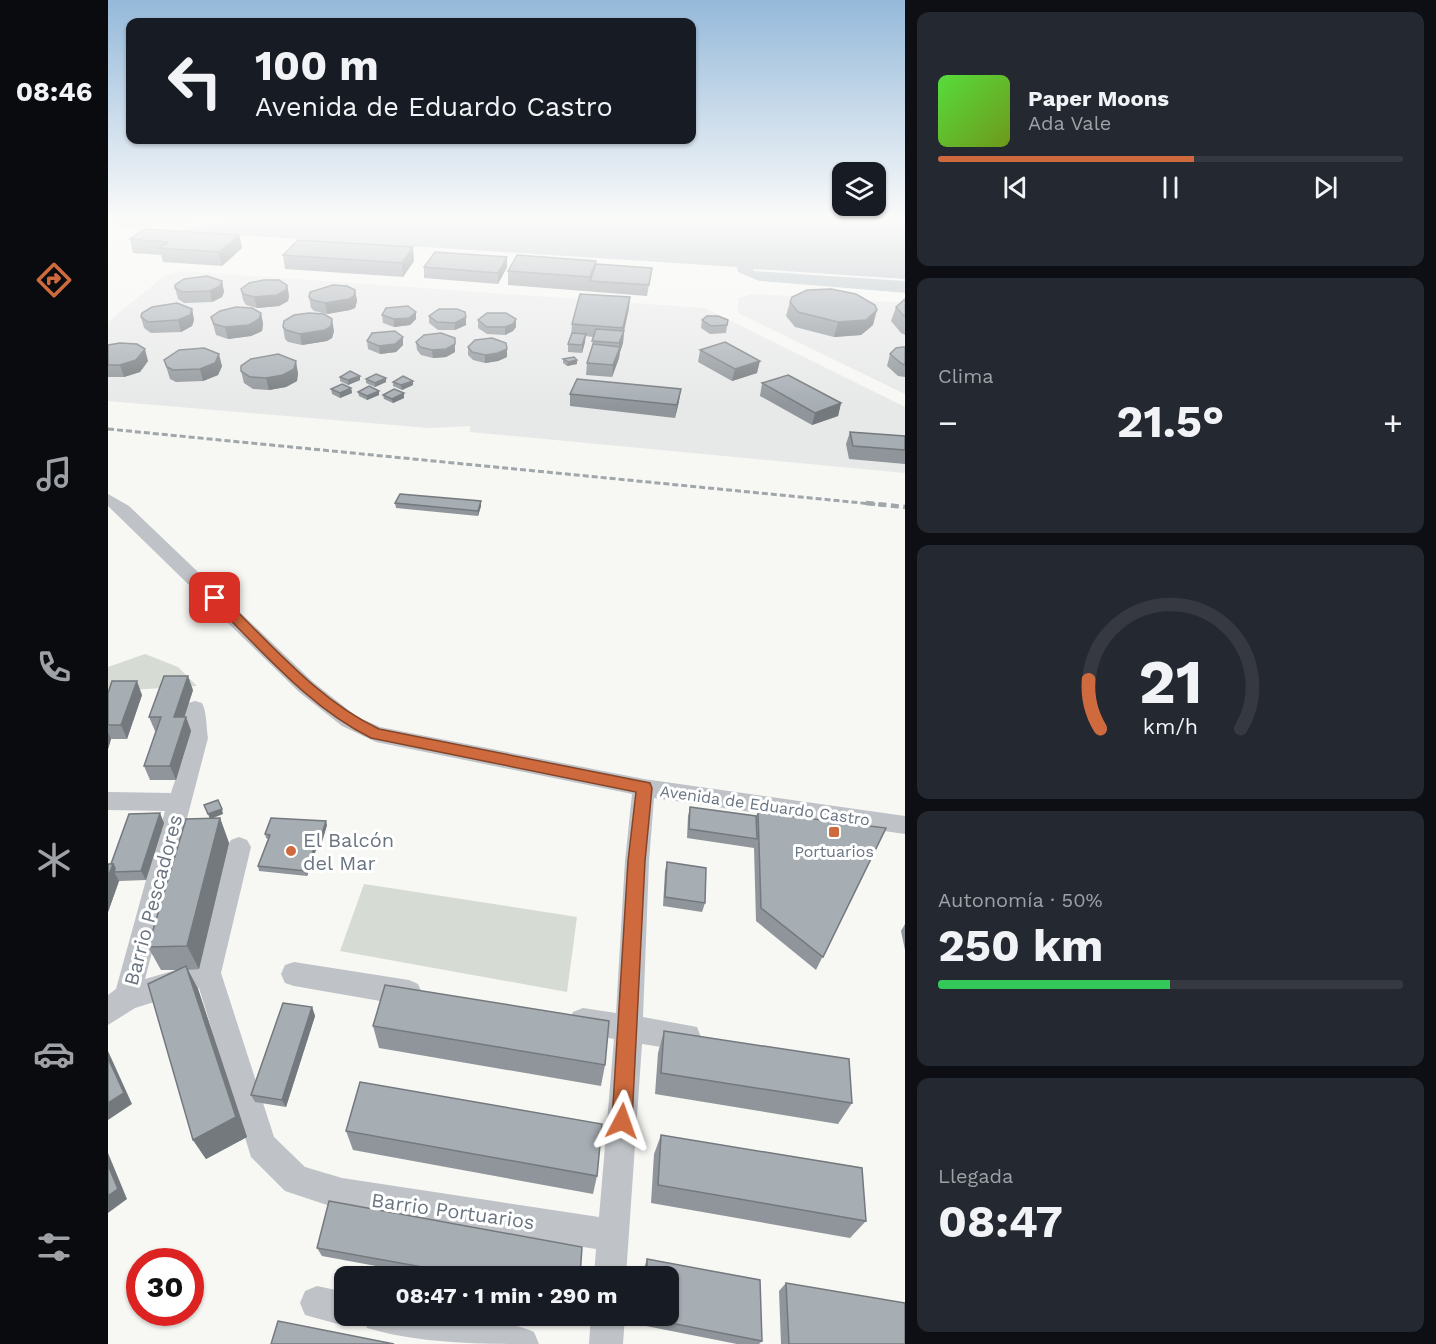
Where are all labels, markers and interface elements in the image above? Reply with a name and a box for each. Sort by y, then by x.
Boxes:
text: 100 m [255,41,379,90]
icon: left [156,42,234,120]
text: 08:46 [16,76,92,108]
text: Paper Moons [1028,86,1169,111]
text: Avenida de Eduardo Castro [255,91,613,123]
text: Ada Vale [1028,111,1111,135]
map controls [832,162,886,216]
button: layers [832,162,886,216]
icon: previous [999,171,1032,204]
icon: pause [1154,171,1187,204]
icon: next [1309,171,1342,204]
icon: directions [33,259,75,301]
text: Clima [938,364,994,388]
text: 21.5° [1117,395,1224,448]
text: − [938,403,958,442]
text: + [1383,403,1403,442]
icon: music [33,453,75,495]
pin [189,572,240,623]
icon: arrive [198,581,231,614]
text: 21 [1138,645,1203,718]
icon: phone [33,646,75,688]
text: km/h [1143,714,1198,739]
street label: Avenida de Eduardo Castro [659,781,871,830]
street label: Barrio Pescadores [119,812,187,988]
marker: Portuarios [827,825,841,839]
place label: El Balcón del Mar [303,828,394,875]
icon: climate [33,839,75,881]
place label: Portuarios [794,842,874,861]
marker: El Balcón del Mar [284,844,298,858]
text: Autonomía · 50% [938,888,1103,912]
text: 250 km [938,919,1103,972]
icon: car [33,1033,75,1075]
position arrow [590,1089,654,1153]
text: Llegada [938,1164,1013,1188]
street label: Barrio Portuarios [370,1188,536,1234]
text: 08:47 [938,1195,1063,1248]
icon: filters [33,1226,75,1268]
speed limit sign: 30 [126,1248,204,1326]
text: 08:47 · 1 min · 290 m [396,1283,617,1308]

